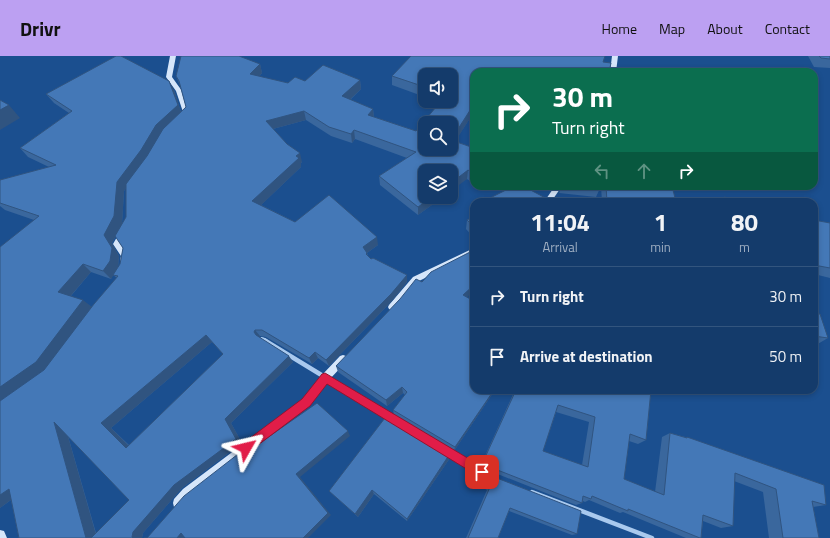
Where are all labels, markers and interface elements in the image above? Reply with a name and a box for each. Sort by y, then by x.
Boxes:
text: Drivr [20,14,61,43]
text: Home [602,18,637,39]
text: Map [659,18,685,39]
text: About [707,18,743,39]
text: Contact [765,18,810,39]
map controls [418,68,458,204]
button: sound [418,68,458,108]
text: 30 m [552,75,613,118]
icon: right [486,84,538,136]
text: Turn right [552,114,625,141]
button: search [418,116,458,156]
icon: left [591,160,613,182]
icon: ahead [633,160,655,182]
icon: right [675,160,697,182]
button: layers [418,164,458,204]
text: 11:04 [530,204,590,240]
text: 1 [654,204,667,240]
text: 80 [731,204,758,240]
text: Arrival [542,237,578,257]
text: min [650,237,671,257]
text: m [739,237,750,257]
text: Turn right [520,285,584,308]
text: 30 m [769,285,802,308]
icon: right [486,286,508,308]
text: Arrive at destination [520,345,653,368]
text: 50 m [769,345,802,368]
icon: arrive [486,346,508,368]
position arrow [225,427,267,469]
pin [465,455,499,489]
icon: arrive [471,461,493,483]

